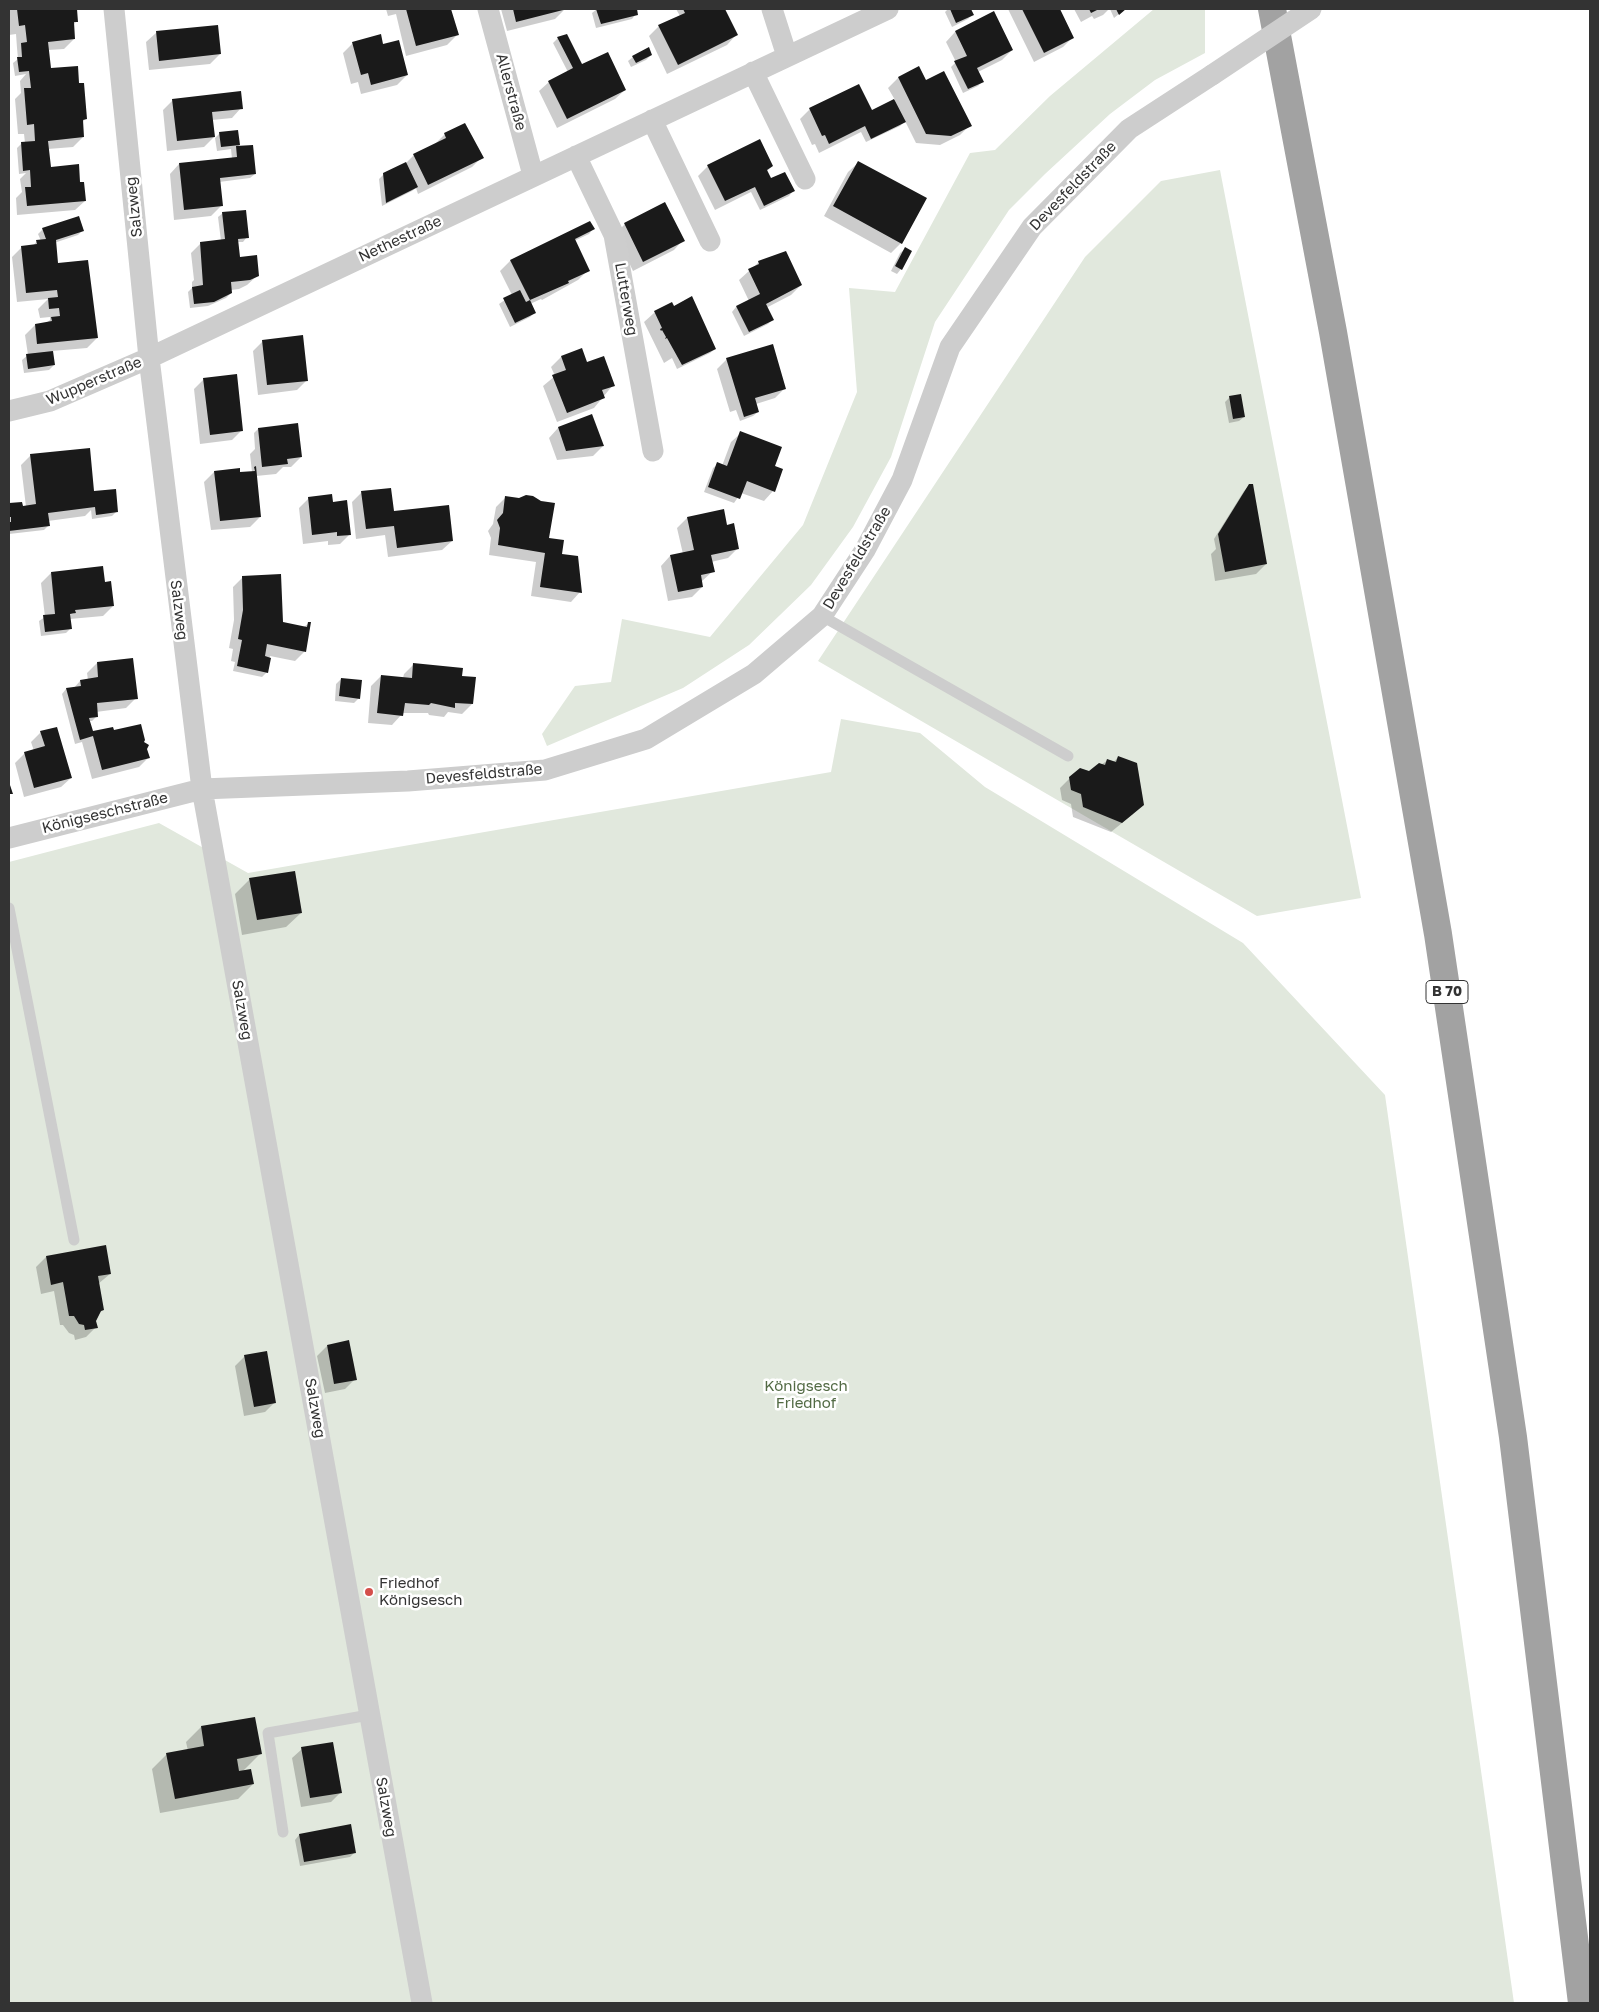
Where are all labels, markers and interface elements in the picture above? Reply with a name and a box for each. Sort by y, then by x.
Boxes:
street label: Allerstraße [492,51,530,133]
street label: Devesfeldstraße [1026,138,1120,234]
street label: Salzweg [122,176,146,238]
street label: Nethestraße [356,212,444,266]
street label: Lutterweg [611,261,641,337]
street label: Wupperstraße [44,353,144,409]
street label: Devesfeldstraße [819,503,895,613]
street label: Salzweg [166,579,192,641]
street label: Devesfeldstraße [425,760,543,788]
street label: Königseschstraße [40,789,170,837]
street label: Salzweg [228,979,256,1041]
road number: B 70 [1426,980,1468,1004]
street label: Salzweg [301,1377,329,1439]
park label: Königsesch Friedhof [764,1377,848,1412]
place label: Friedhof Königsesch [379,1574,463,1609]
marker: Friedhof Königsesch [363,1586,375,1598]
street label: Salzweg [372,1776,400,1838]

